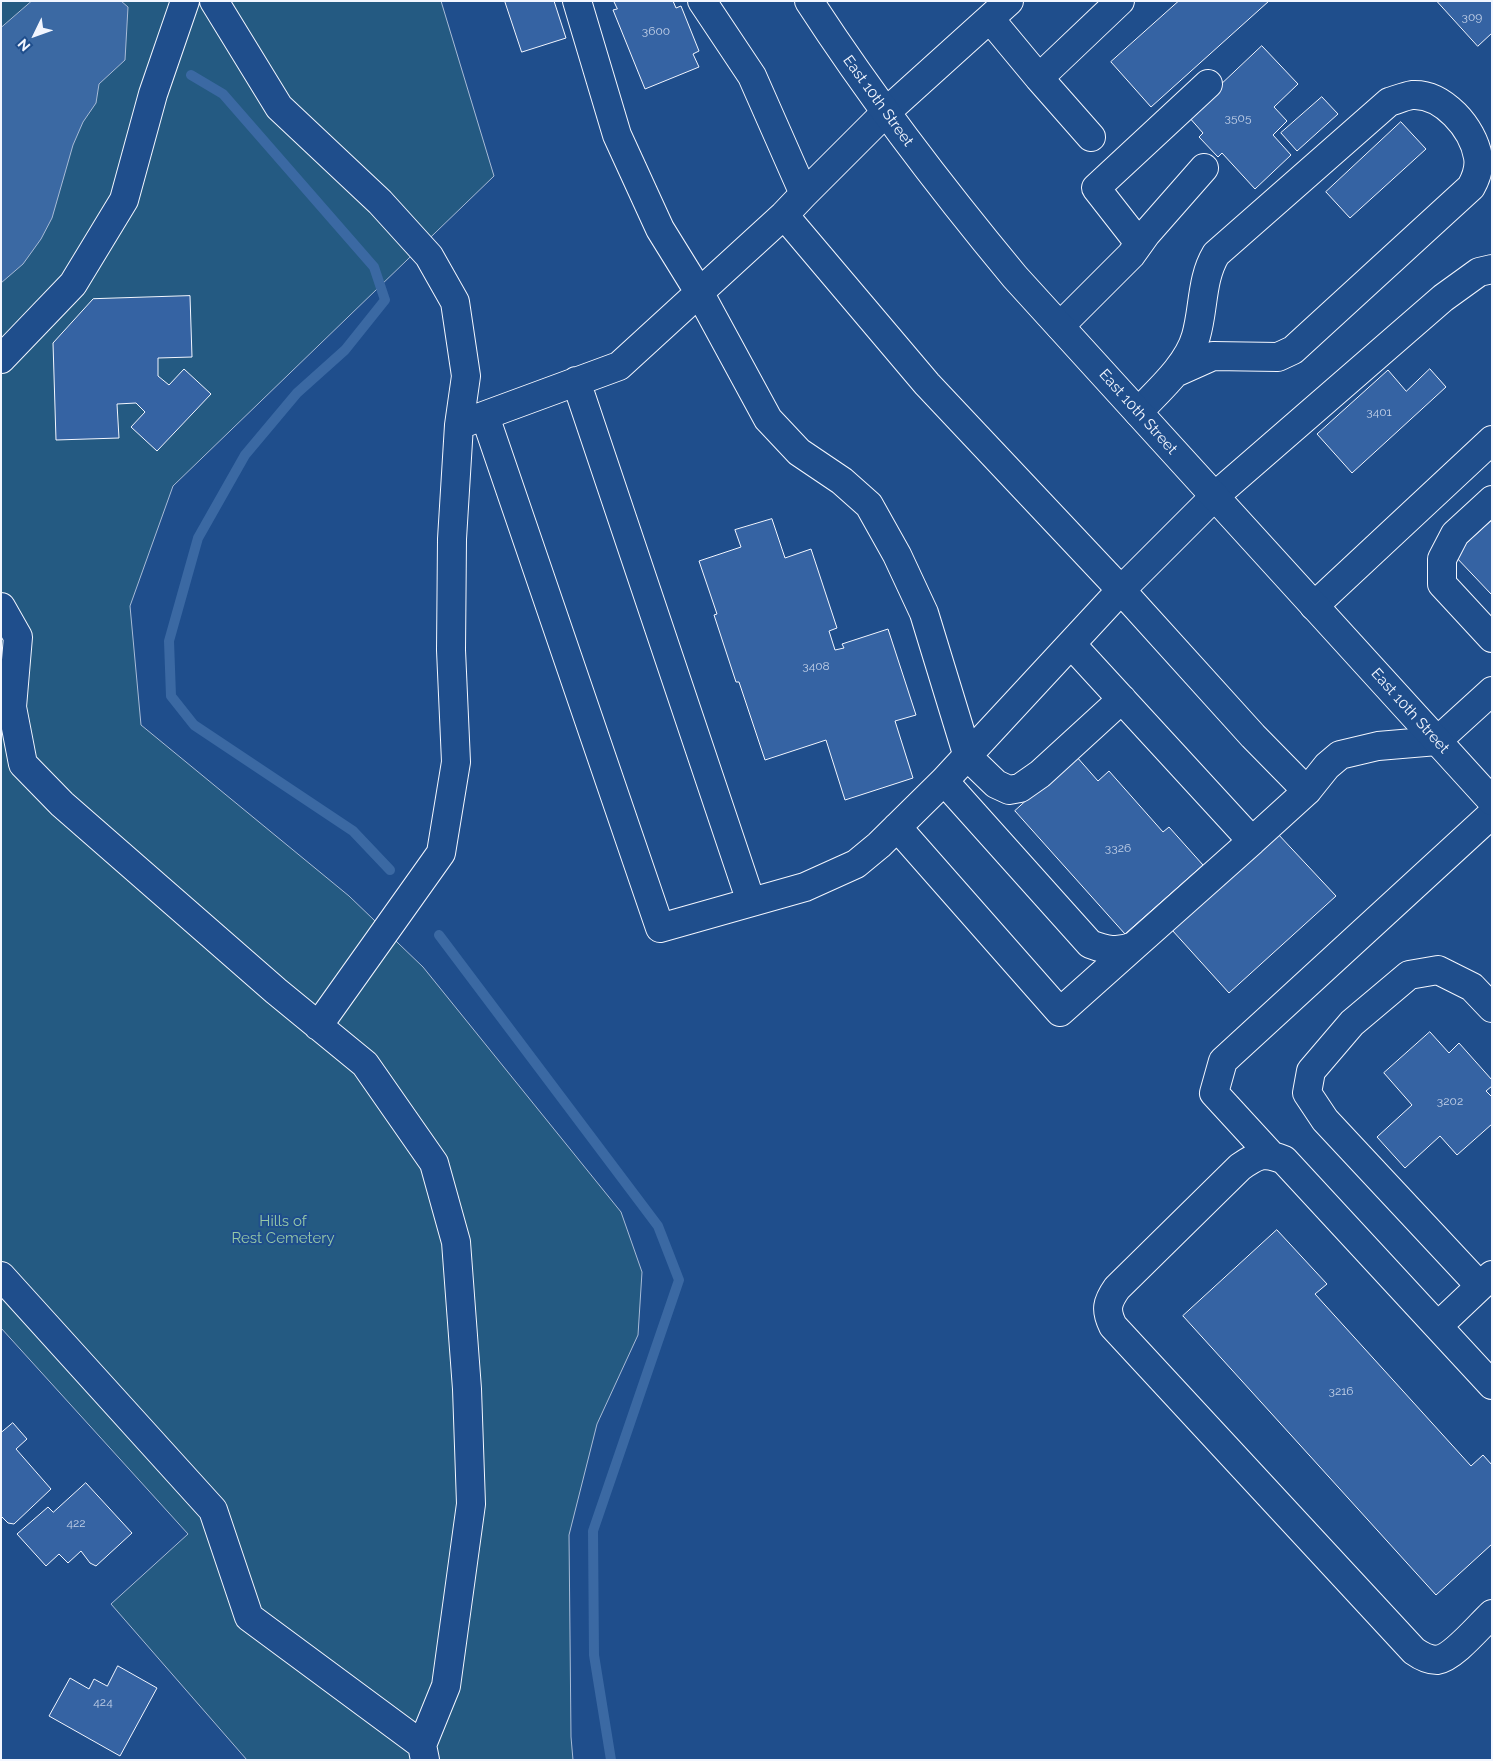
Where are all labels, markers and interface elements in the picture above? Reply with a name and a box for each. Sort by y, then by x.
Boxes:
north arrow [10,10,60,60]
house number: 309 [1462,10,1482,24]
house number: 3600 [642,24,670,38]
text: N [14,36,33,54]
street label: East 10th Street [839,52,917,150]
house number: 3505 [1225,111,1251,125]
street label: East 10th Street [1095,366,1181,458]
house number: 3401 [1366,405,1392,419]
house number: 3408 [802,659,830,673]
street label: East 10th Street [1367,665,1453,757]
house number: 3326 [1105,841,1131,855]
house number: 3202 [1437,1094,1463,1108]
park label: Hills of Rest Cemetery [231,1212,335,1247]
house number: 3216 [1328,1384,1354,1398]
house number: 422 [66,1516,86,1530]
house number: 424 [93,1695,113,1709]

